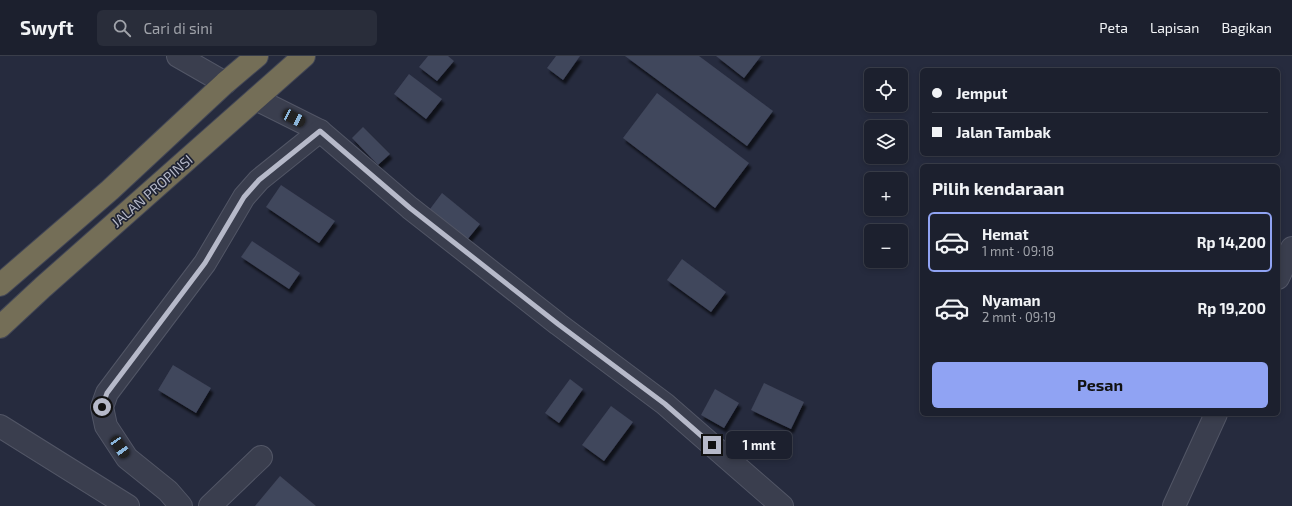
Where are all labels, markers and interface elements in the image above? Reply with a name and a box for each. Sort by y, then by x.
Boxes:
search box [97,10,377,46]
text: Swyft [20,16,73,39]
icon: search [111,17,133,39]
text: Cari di sini [143,19,213,37]
text: Peta [1099,19,1128,36]
text: Lapisan [1150,19,1199,36]
text: Bagikan [1221,19,1272,36]
map controls [864,68,908,268]
button: locate [864,68,908,112]
text: Jemput [956,84,1007,102]
car [281,107,307,129]
button: layers [864,120,908,164]
text: Jalan Tambak [956,123,1051,141]
street label: JALAN PROPINSI [108,151,196,230]
button: + [864,172,908,216]
text: Pilih kendaraan [932,177,1064,199]
button: − [864,224,908,268]
icon: car [934,224,970,260]
text: Hemat [982,225,1029,243]
text: Rp 14,200 [1197,233,1266,251]
text: 1 mnt · 09:18 [982,243,1054,259]
icon: car [934,290,970,326]
text: Nyaman [982,291,1041,309]
text: Rp 19,200 [1197,299,1266,317]
text: 2 mnt · 09:19 [982,309,1056,325]
button: Pesan [932,362,1268,408]
route start [93,398,111,416]
callout: 1 mnt [726,431,792,459]
car [108,434,132,460]
route end [703,436,721,454]
text: 1 mnt [742,437,776,453]

